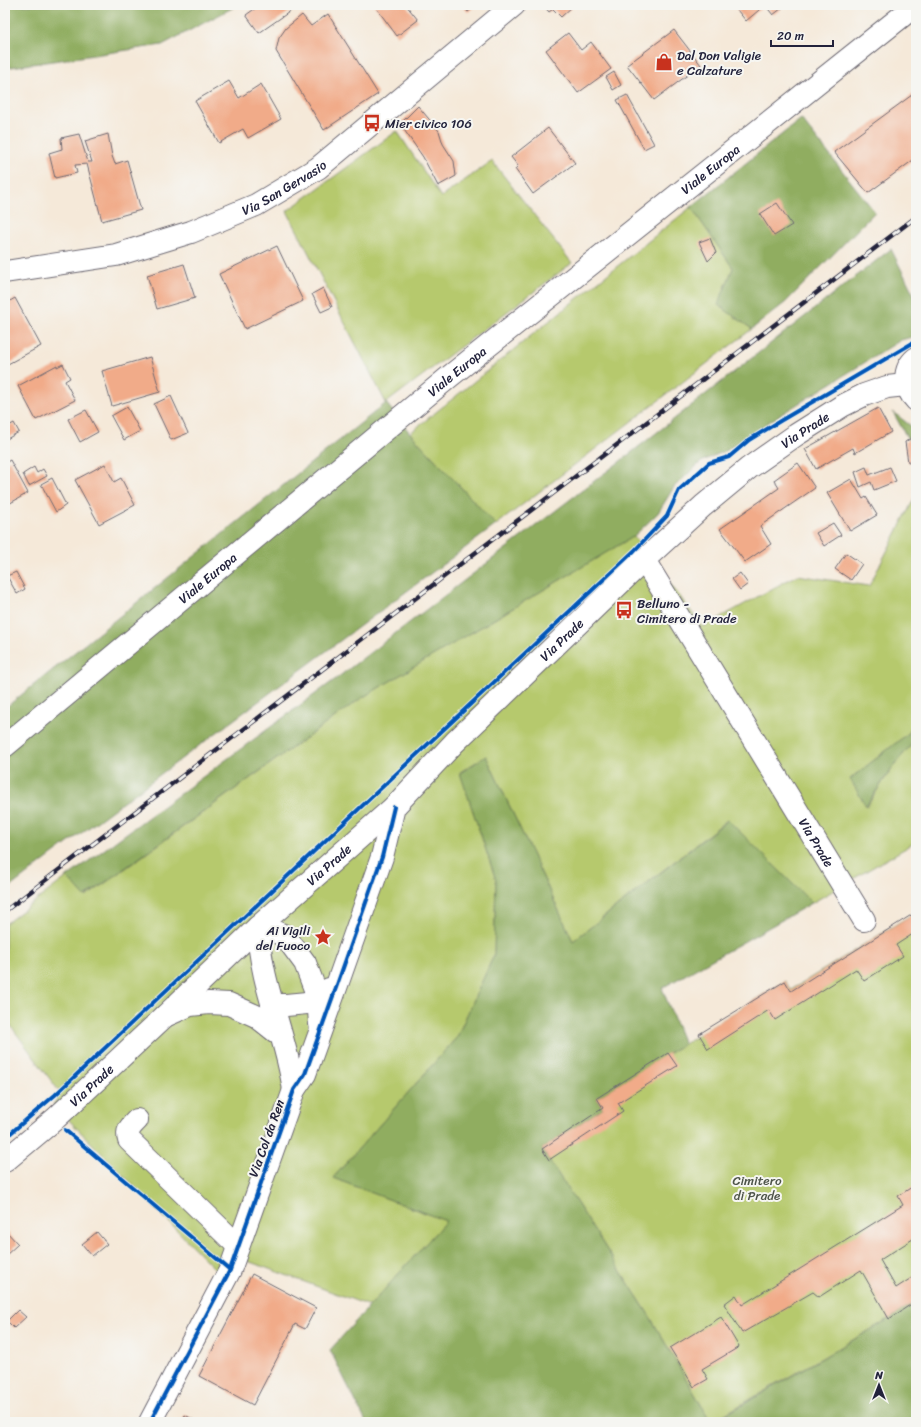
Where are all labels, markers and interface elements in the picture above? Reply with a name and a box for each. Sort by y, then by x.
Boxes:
scale bar [771,22,833,48]
text: 20 m [777,25,804,47]
place label: Dal Don Valigie e Calzature [677,44,761,82]
shop icon: Dal Don Valigie e Calzature [654,52,674,72]
place label: Mier civico 106 [385,112,472,135]
bus stop icon: Mier civico 106 [362,113,382,133]
street label: Viale Europa [675,138,746,201]
street label: Via San Gervasio [238,154,332,222]
street label: Viale Europa [422,340,492,403]
street label: Via Prade [776,406,834,455]
street label: Viale Europa [173,547,243,610]
place label: Belluno - Cimitero di Prade [637,592,737,630]
bus stop icon: Belluno - Cimitero di Prade [614,600,634,620]
street label: Via Prade [534,613,590,667]
street label: Via Prade [792,814,840,872]
street label: Via Prade [301,838,357,892]
place label: Ai Vigili del Fuoco [256,919,310,957]
place icon: Ai Vigili del Fuoco [313,927,333,947]
street label: Via Prade [64,1058,120,1112]
street label: Via Col da Ren [242,1096,291,1180]
park label: Cimitero di Prade [732,1169,782,1207]
north arrow [859,1365,899,1405]
text: N [874,1366,883,1385]

